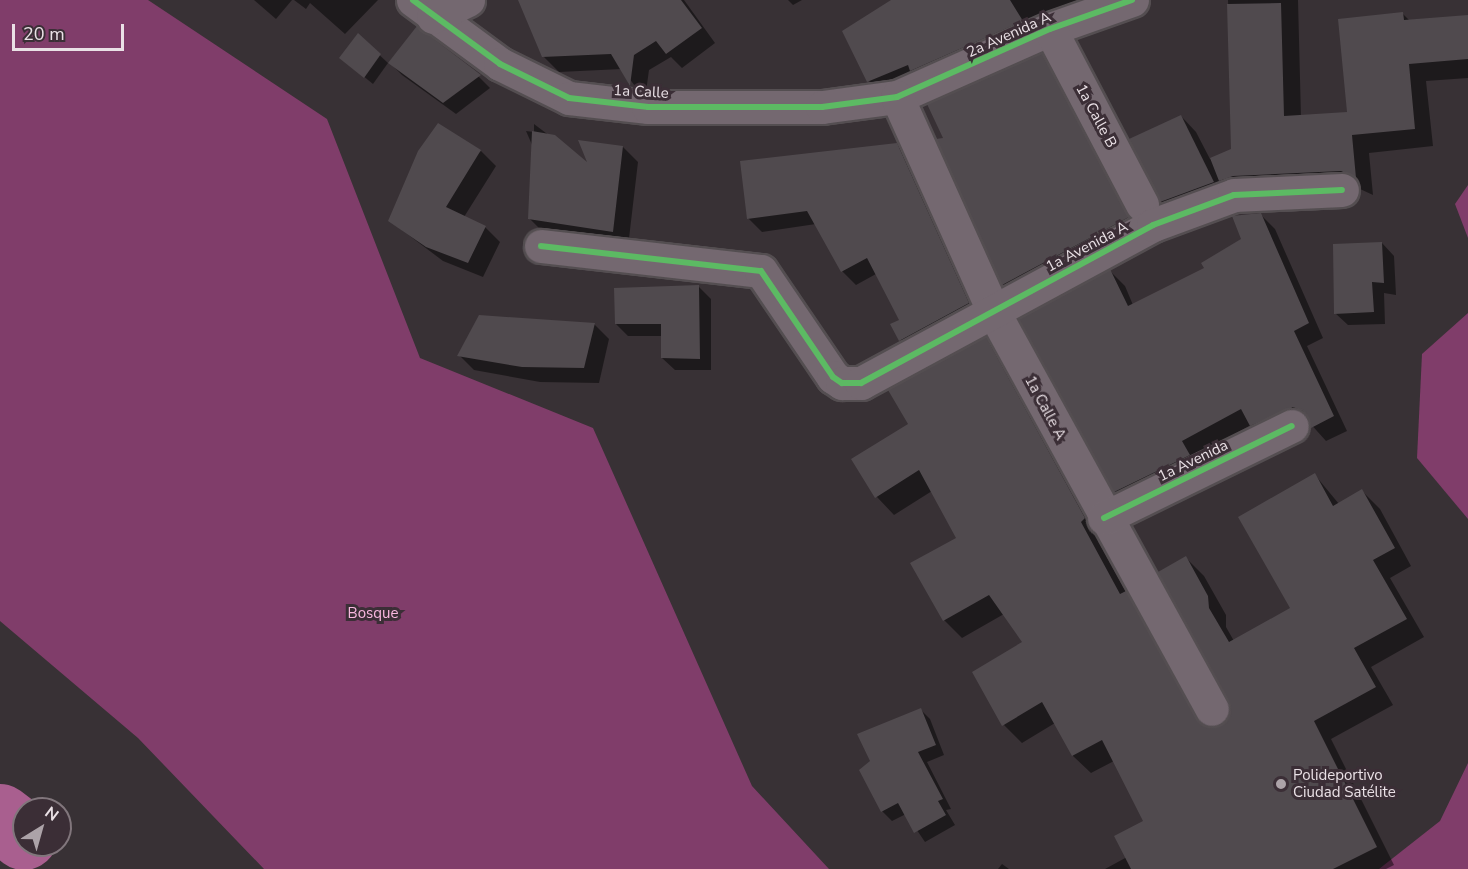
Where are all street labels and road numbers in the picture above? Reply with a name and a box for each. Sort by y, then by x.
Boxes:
street label: 2a Avenida A [964,8,1054,62]
street label: 1a Calle B [1072,81,1120,151]
street label: 1a Calle [613,82,669,102]
street label: 1a Avenida A [1043,218,1131,276]
street label: 1a Calle A [1021,373,1069,443]
street label: 1a Avenida [1155,436,1231,486]

